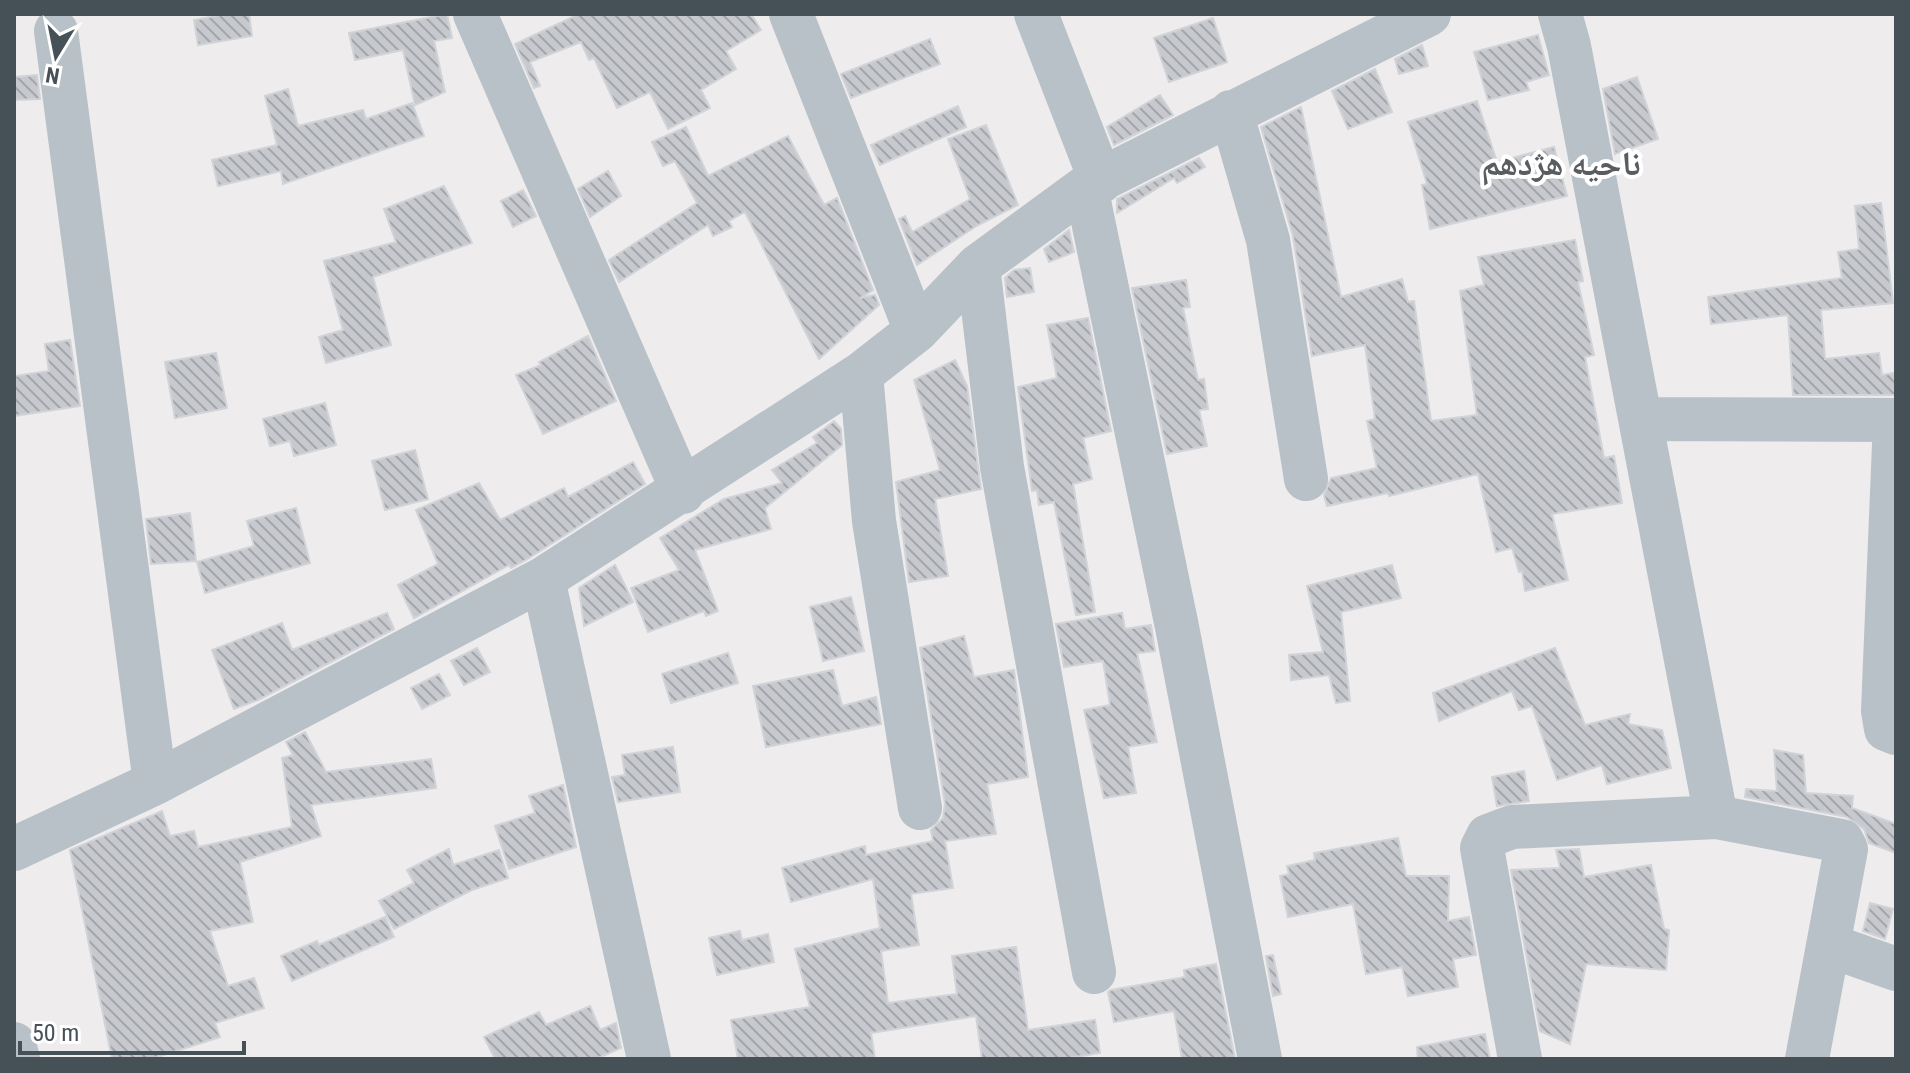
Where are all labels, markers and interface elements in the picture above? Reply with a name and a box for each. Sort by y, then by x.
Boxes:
north arrow [16,16,96,96]
text: N [44,62,61,89]
district label: ناحیه هژدهم [1481,143,1641,186]
scale bar [20,1005,244,1055]
text: 50 m [32,1019,79,1047]

